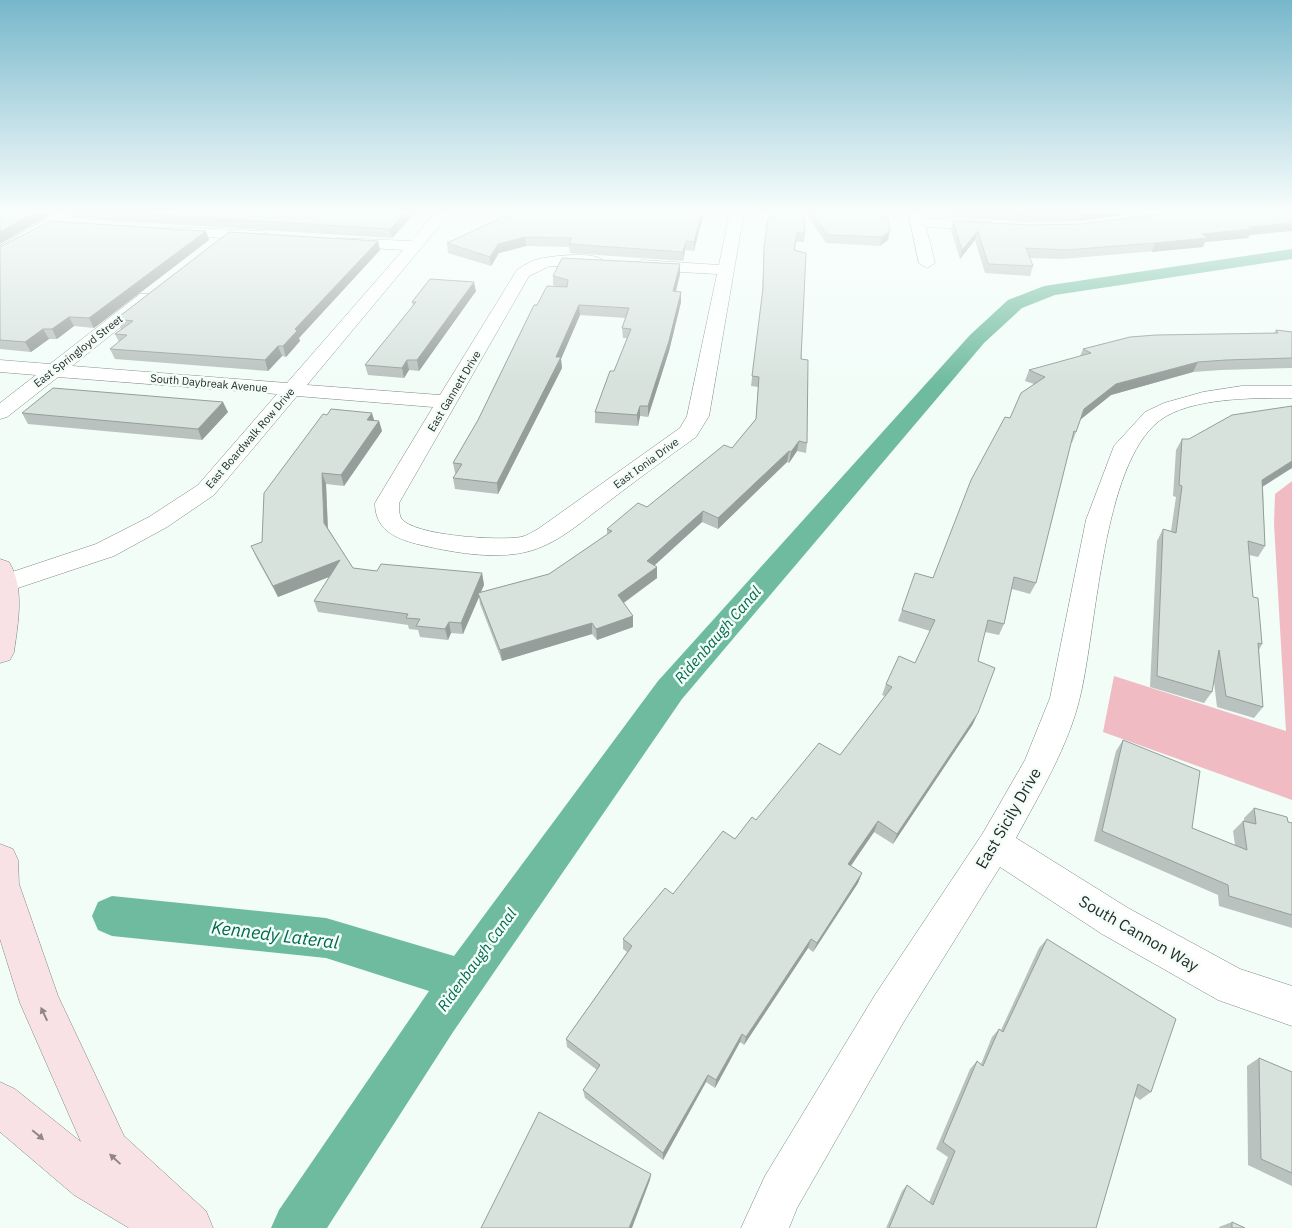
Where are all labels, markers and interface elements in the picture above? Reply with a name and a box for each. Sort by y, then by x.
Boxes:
street label: East Springloyd Street [31,312,125,390]
street label: East Gannett Drive [424,348,484,434]
street label: South Daybreak Avenue [150,371,268,395]
street label: East Boardwalk Row Drive [202,385,298,491]
street label: East Ionia Drive [611,435,681,491]
water label: Ridenbaugh Canal [670,582,765,687]
street label: East Sicily Drive [971,764,1045,872]
street label: South Cannon Way [1076,891,1202,975]
water label: Ridenbaugh Canal [433,905,520,1015]
water label: Kennedy Lateral [210,915,340,954]
one-way arrow [40,1006,49,1021]
one-way arrow [31,1130,44,1141]
one-way arrow [109,1153,121,1165]

